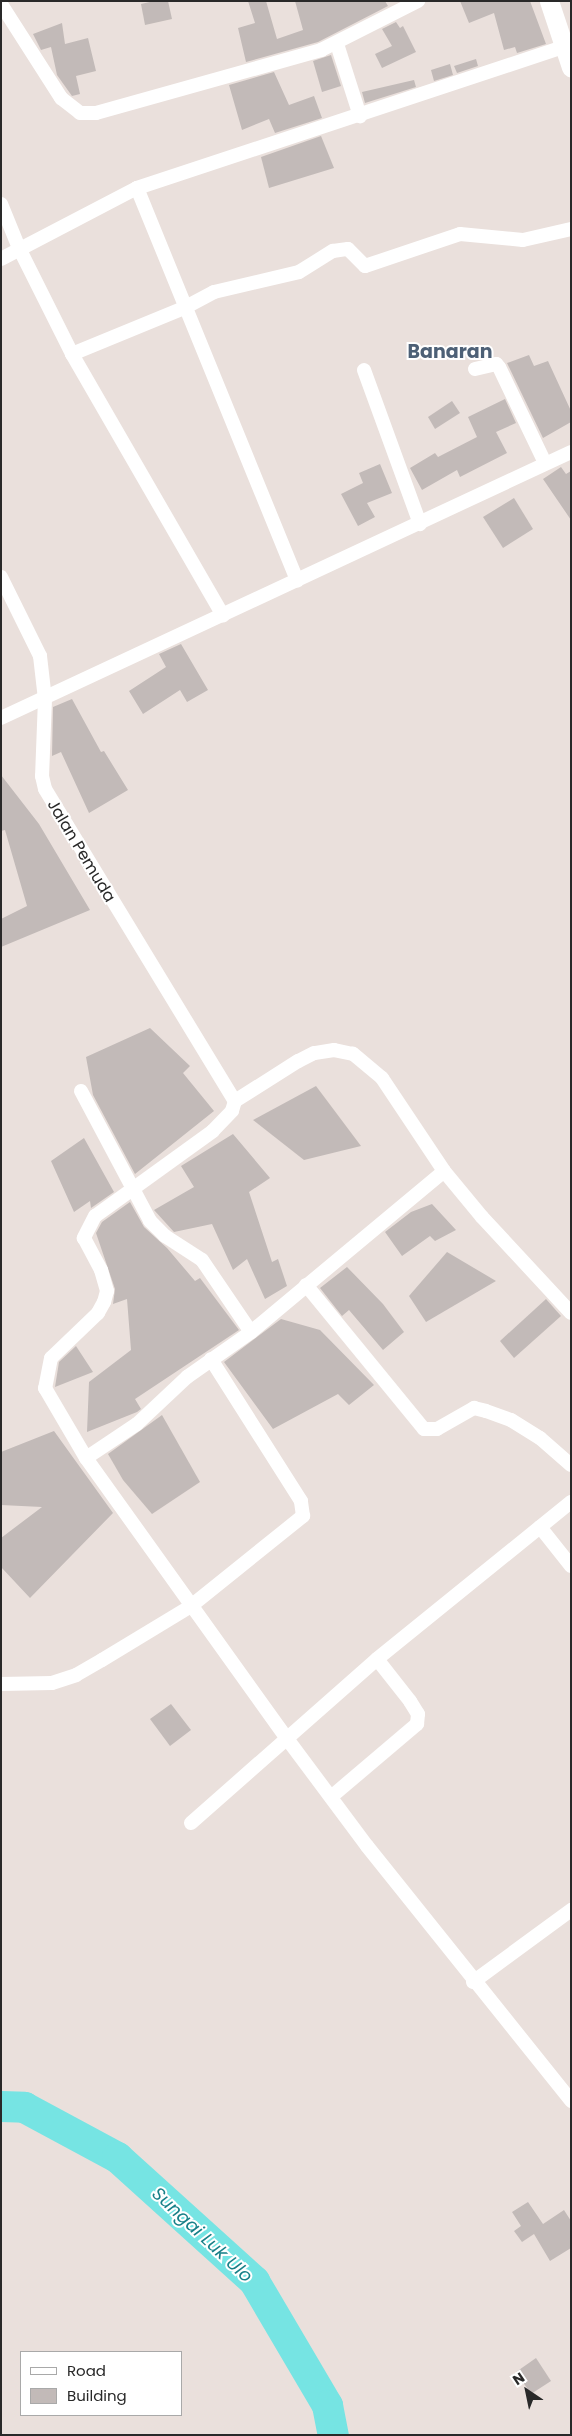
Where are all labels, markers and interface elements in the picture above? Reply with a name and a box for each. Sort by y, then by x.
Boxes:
district label: Banaran [408,341,492,363]
street label: Jalan Pemuda [43,796,119,906]
water label: Sungai Luk Ulo [147,2183,257,2287]
legend [20,2351,182,2416]
text: Road [67,2360,106,2381]
north arrow [502,2366,552,2416]
text: N [509,2367,529,2390]
text: Building [67,2385,127,2406]

